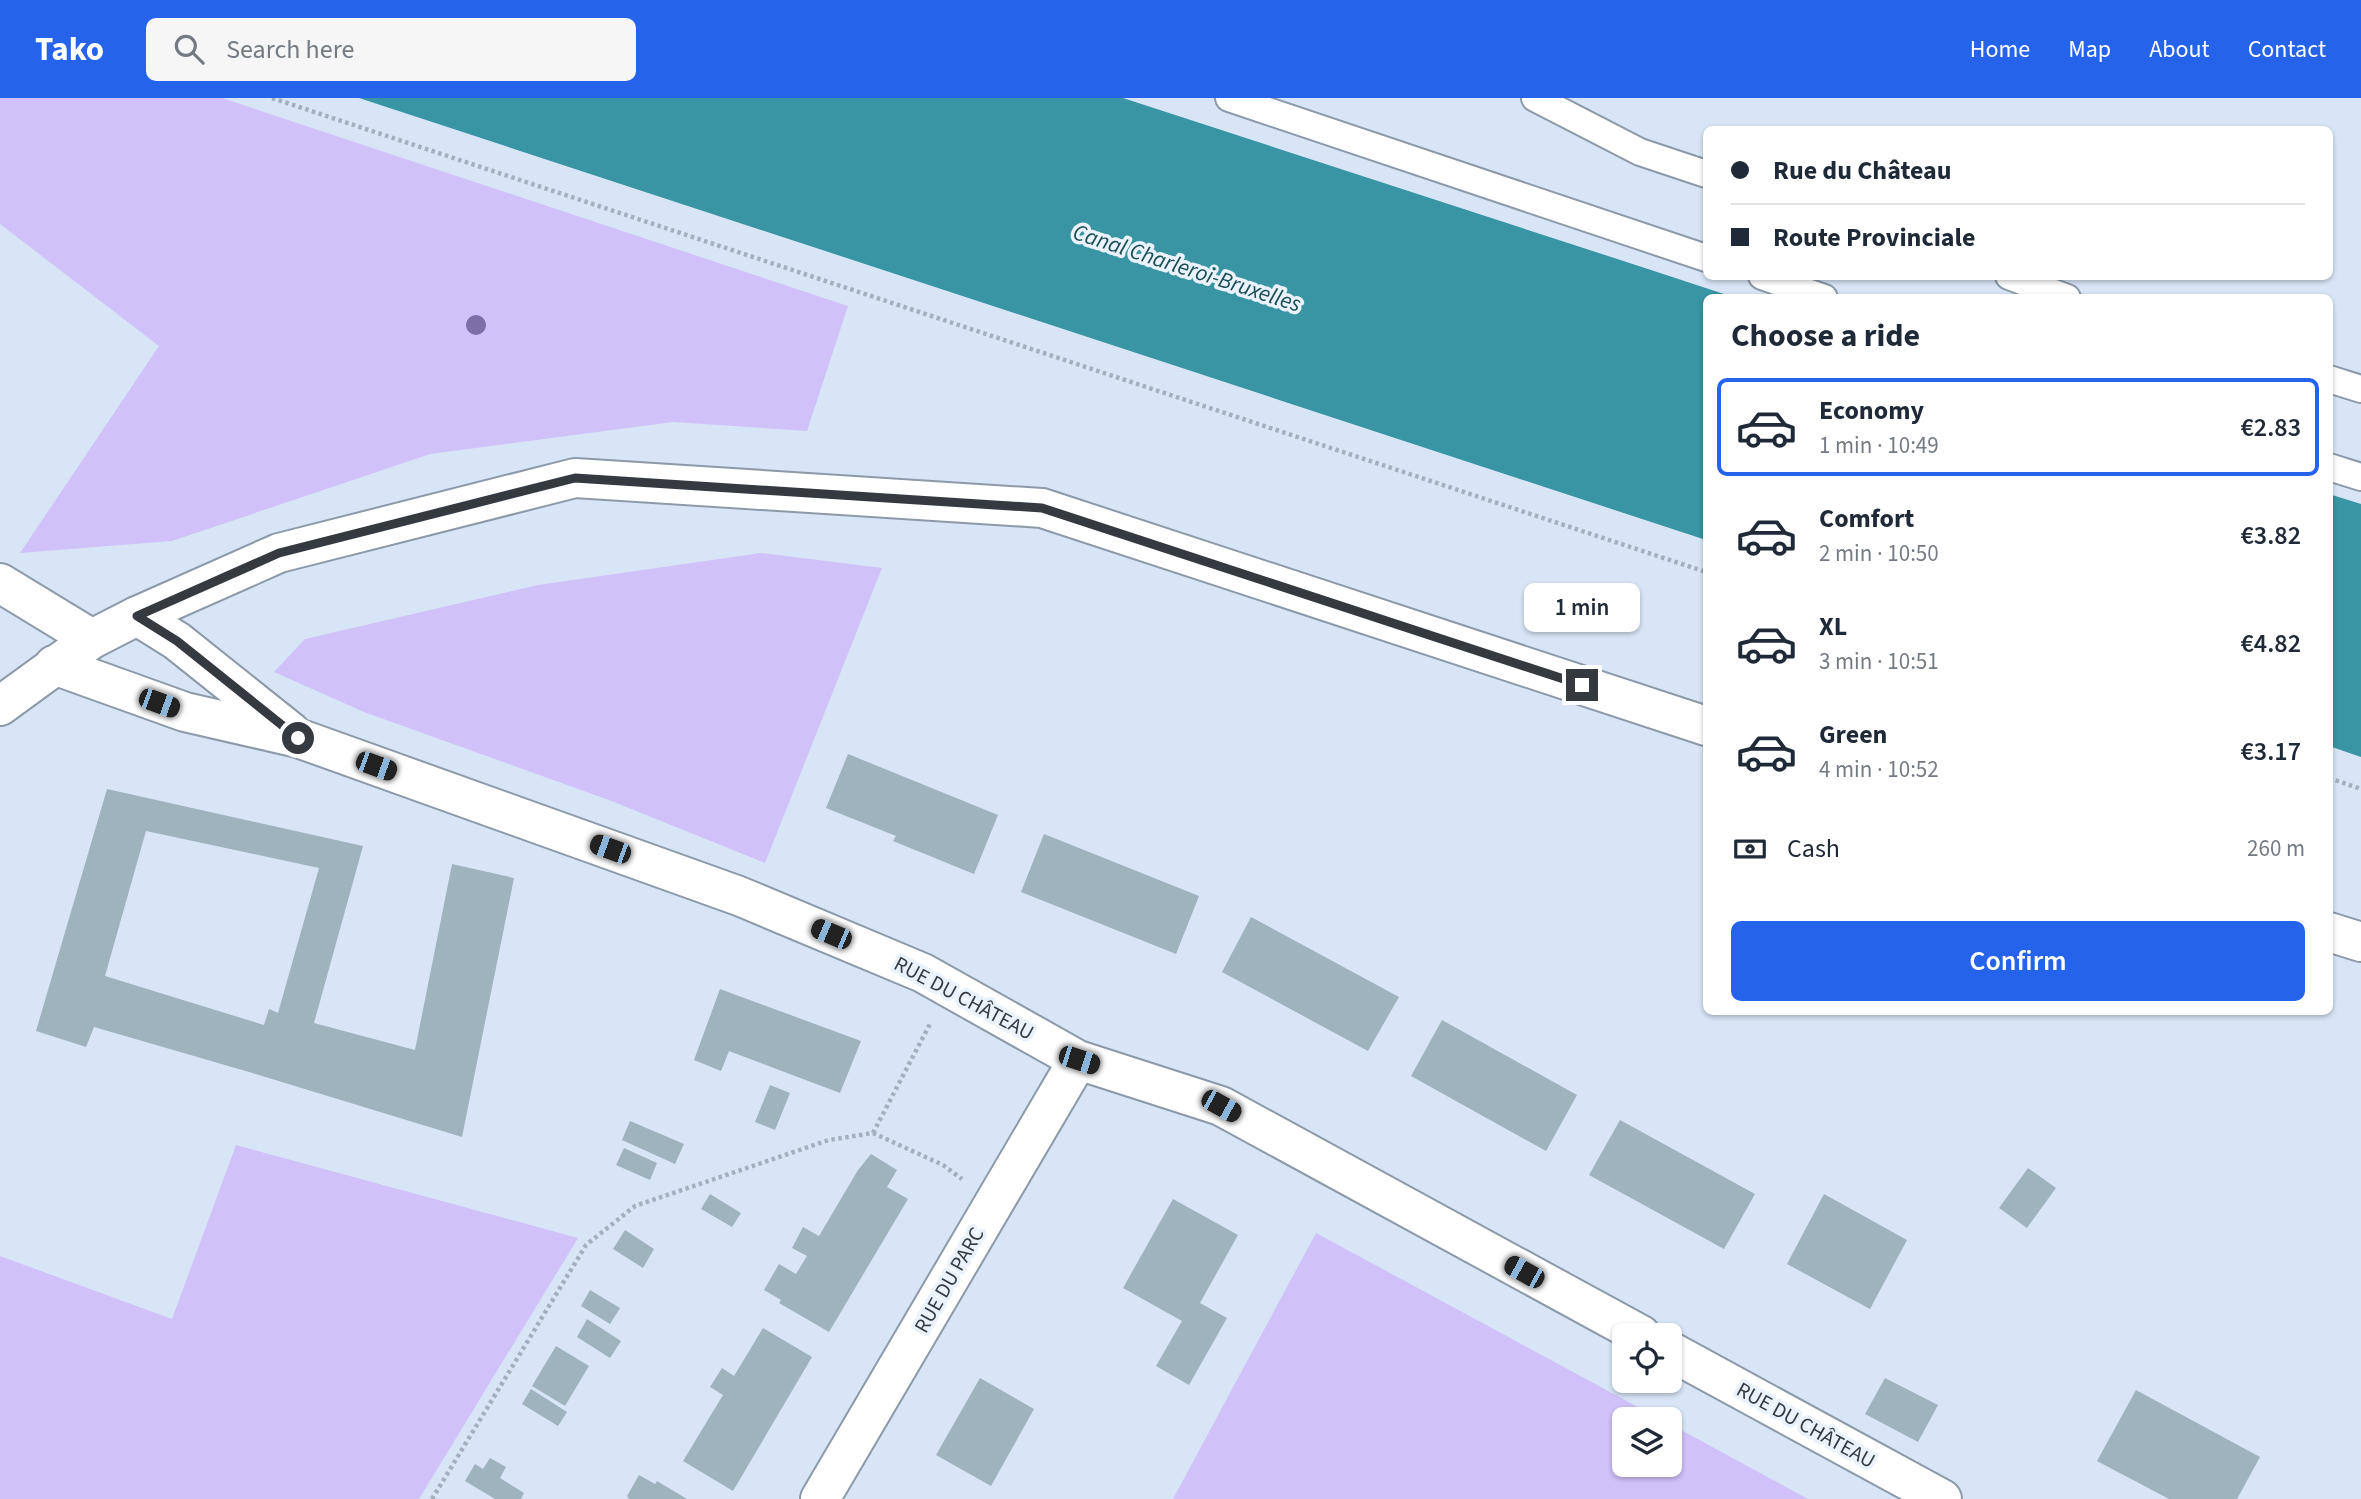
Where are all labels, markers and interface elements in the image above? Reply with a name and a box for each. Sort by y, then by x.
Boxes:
search box [146,18,636,81]
text: Tako [35,26,104,73]
icon: search [170,30,208,68]
text: Search here [226,31,354,68]
text: Home [1970,32,2030,67]
text: Map [2068,32,2111,67]
text: About [2149,32,2210,67]
text: Contact [2248,32,2326,67]
text: Rue du Château [1773,152,1952,189]
water label: Canal Charleroi-Bruxelles [1069,215,1305,321]
text: Route Provinciale [1773,219,1975,256]
text: Choose a ride [1731,313,1920,359]
text: Economy [1819,392,1924,429]
icon: car [1735,396,1798,459]
text: €2.83 [2240,409,2301,446]
text: 1 min · 10:49 [1819,429,1939,462]
text: Comfort [1819,500,1914,537]
icon: car [1735,504,1798,567]
text: €3.82 [2240,517,2301,554]
text: 2 min · 10:50 [1819,537,1939,570]
callout: 1 min [1524,584,1640,632]
text: 1 min [1555,591,1609,624]
text: XL [1819,608,1847,645]
icon: car [1735,612,1798,675]
text: €4.82 [2240,625,2301,662]
text: 3 min · 10:51 [1819,645,1939,678]
route end [1566,669,1598,701]
car [136,686,183,720]
text: Green [1819,716,1887,753]
icon: car [1735,720,1798,783]
route start [282,722,314,754]
text: €3.17 [2240,733,2301,770]
car [353,749,400,783]
text: 4 min · 10:52 [1819,753,1939,786]
icon: cash [1731,830,1769,868]
text: Cash [1787,830,1840,867]
car [587,832,634,866]
text: 260 m [2247,832,2305,865]
car [808,916,855,952]
button: Confirm [1731,921,2305,1001]
street label: RUE DU CHÂTEAU [889,949,1039,1047]
car [1056,1044,1103,1076]
car [1198,1087,1245,1125]
street label: RUE DU PARC [907,1222,991,1338]
car [1501,1253,1548,1291]
map controls [1612,1323,1682,1477]
button: locate [1612,1323,1682,1393]
street label: RUE DU CHÂTEAU [1731,1374,1881,1476]
button: layers [1612,1407,1682,1477]

